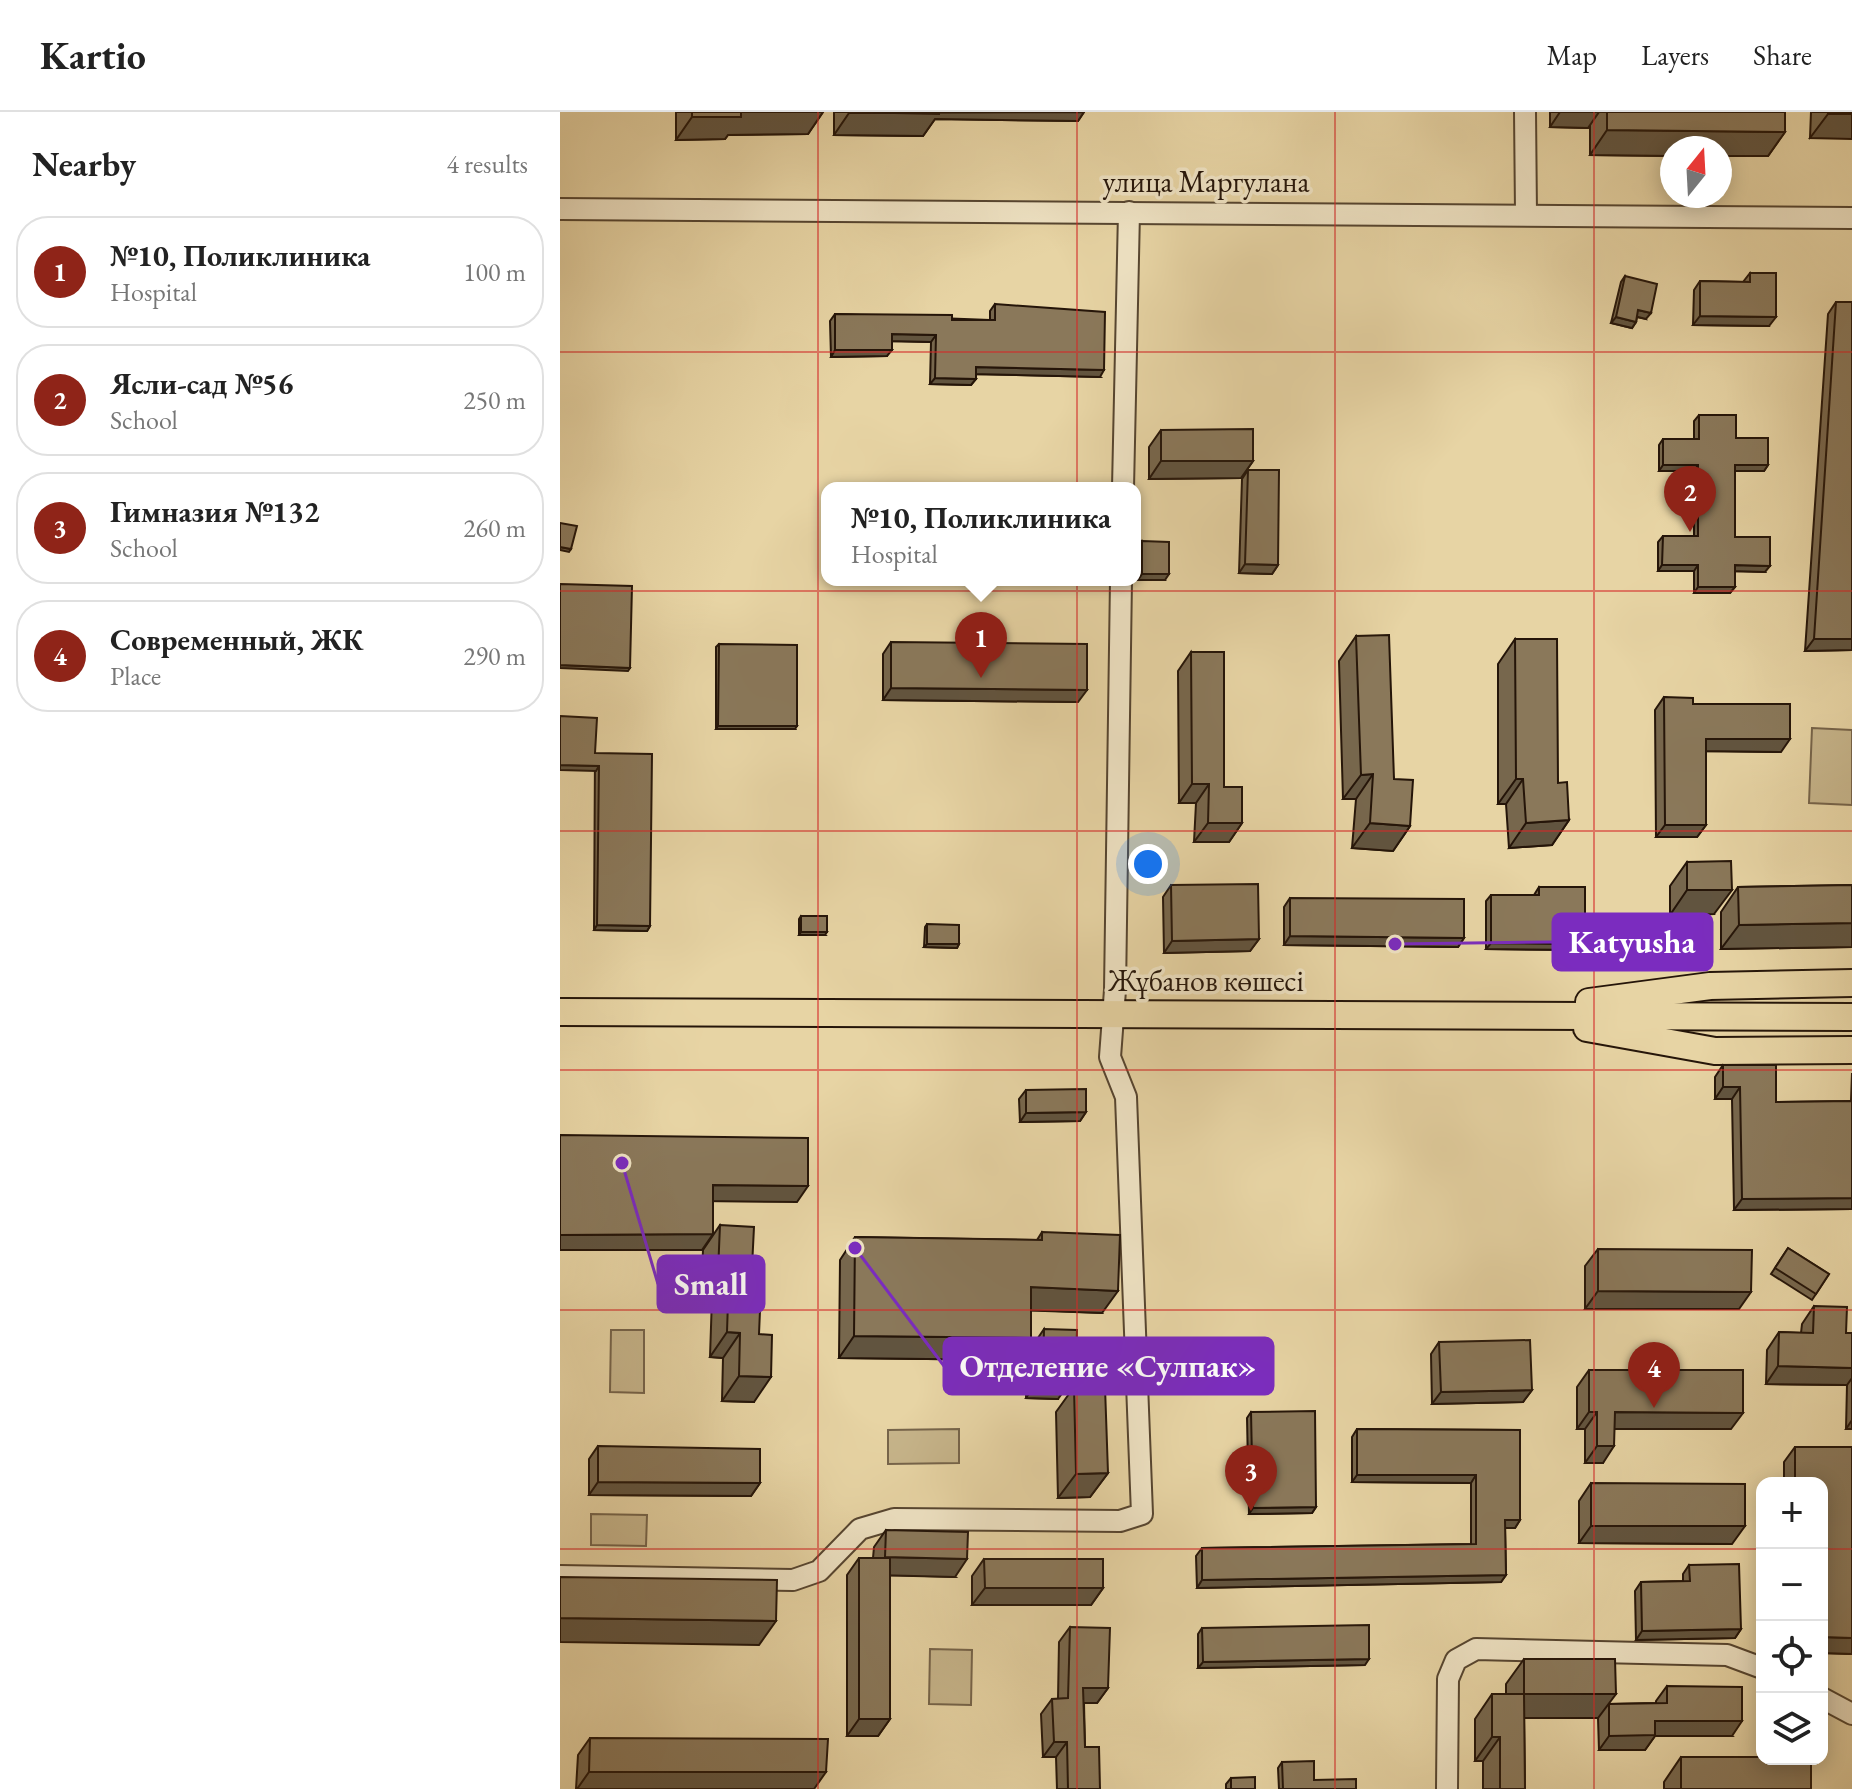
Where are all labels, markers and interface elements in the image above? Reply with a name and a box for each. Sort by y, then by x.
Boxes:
text: Kartio [40,31,146,80]
text: Map [1547,37,1597,73]
text: Layers [1641,37,1709,73]
text: Share [1753,37,1812,73]
north arrow [1660,136,1732,208]
text: Nearby [32,142,136,186]
text: 4 results [447,147,528,181]
street label: улица Маргулана [1102,162,1310,201]
text: №10, Поликлиника [110,236,370,275]
text: 1 [53,255,67,289]
text: 100 m [463,255,526,289]
text: Hospital [110,275,197,309]
text: Ясли-сад №56 [110,364,293,403]
text: 2 [53,383,67,417]
text: 250 m [463,383,526,417]
text: School [110,403,178,437]
pin: 2 [1664,466,1716,532]
popup [821,482,1141,586]
text: Гимназия №132 [110,492,320,531]
text: №10, Поликлиника [851,498,1111,537]
text: 3 [53,511,67,545]
text: 260 m [463,511,526,545]
text: School [110,531,178,565]
text: Hospital [851,537,938,571]
pin: 1 [955,612,1007,678]
text: Современный, ЖК [110,620,363,659]
text: 4 [53,639,67,673]
text: 290 m [463,639,526,673]
text: Place [110,659,161,693]
your location [1128,844,1168,884]
callout: Katyusha [1553,914,1712,970]
text: Katyusha [1569,921,1696,963]
street label: Жұбанов көшесі [1107,961,1304,1000]
callout: Small [658,1256,764,1312]
text: Small [674,1263,748,1305]
callout: Отделение «Сулпак» [944,1338,1273,1394]
pin: 4 [1628,1342,1680,1408]
text: Отделение «Сулпак» [960,1345,1256,1387]
pin: 3 [1225,1445,1277,1511]
map controls [1756,1477,1828,1765]
button: + [1756,1477,1828,1549]
button: − [1756,1549,1828,1621]
button: locate [1756,1621,1828,1693]
button: layers [1756,1693,1828,1765]

